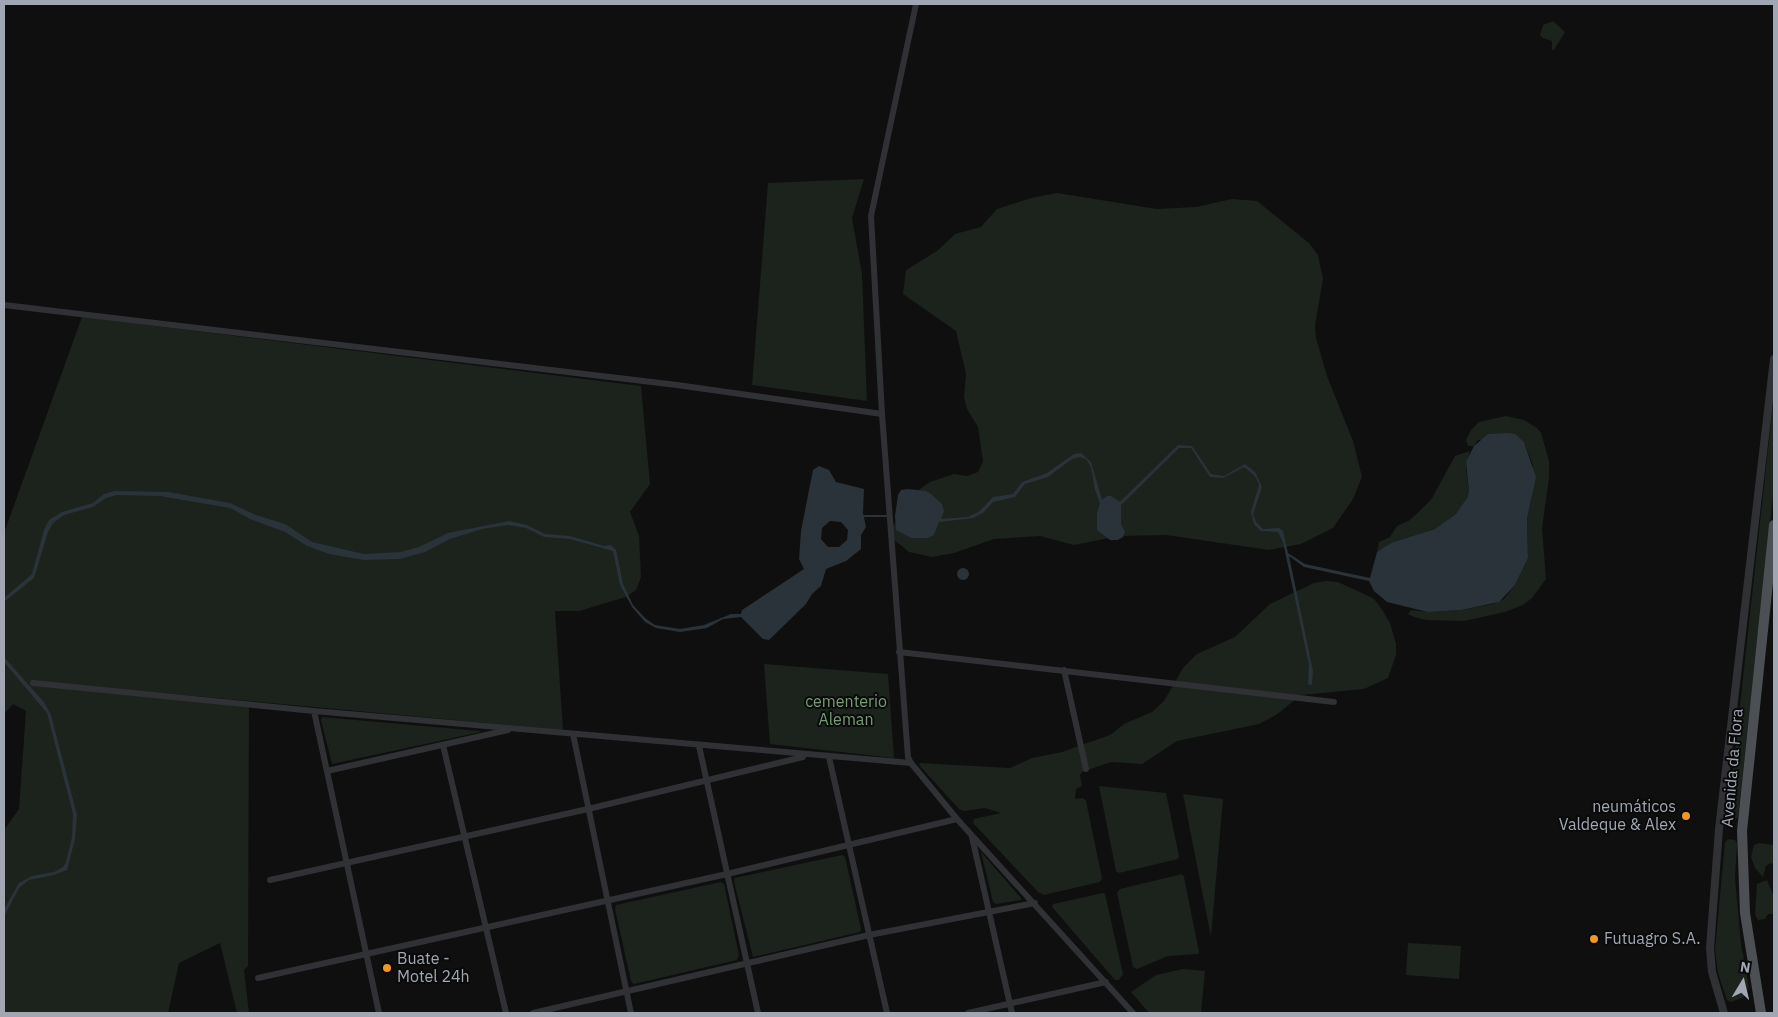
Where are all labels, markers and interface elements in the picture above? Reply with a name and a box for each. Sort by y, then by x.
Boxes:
park label: cementerio Aleman [805,692,887,730]
street label: Avenida da Flora [1718,708,1748,828]
place label: neumáticos Valdeque & Alex [1559,797,1676,835]
marker: neumáticos Valdeque & Alex [1680,810,1692,822]
place label: Futuagro S.A. [1604,929,1701,949]
marker: Futuagro S.A. [1588,933,1600,945]
place label: Buate - Motel 24h [397,949,470,987]
north arrow [1718,957,1768,1007]
text: N [1739,958,1752,977]
marker: Buate - Motel 24h [381,962,393,974]

